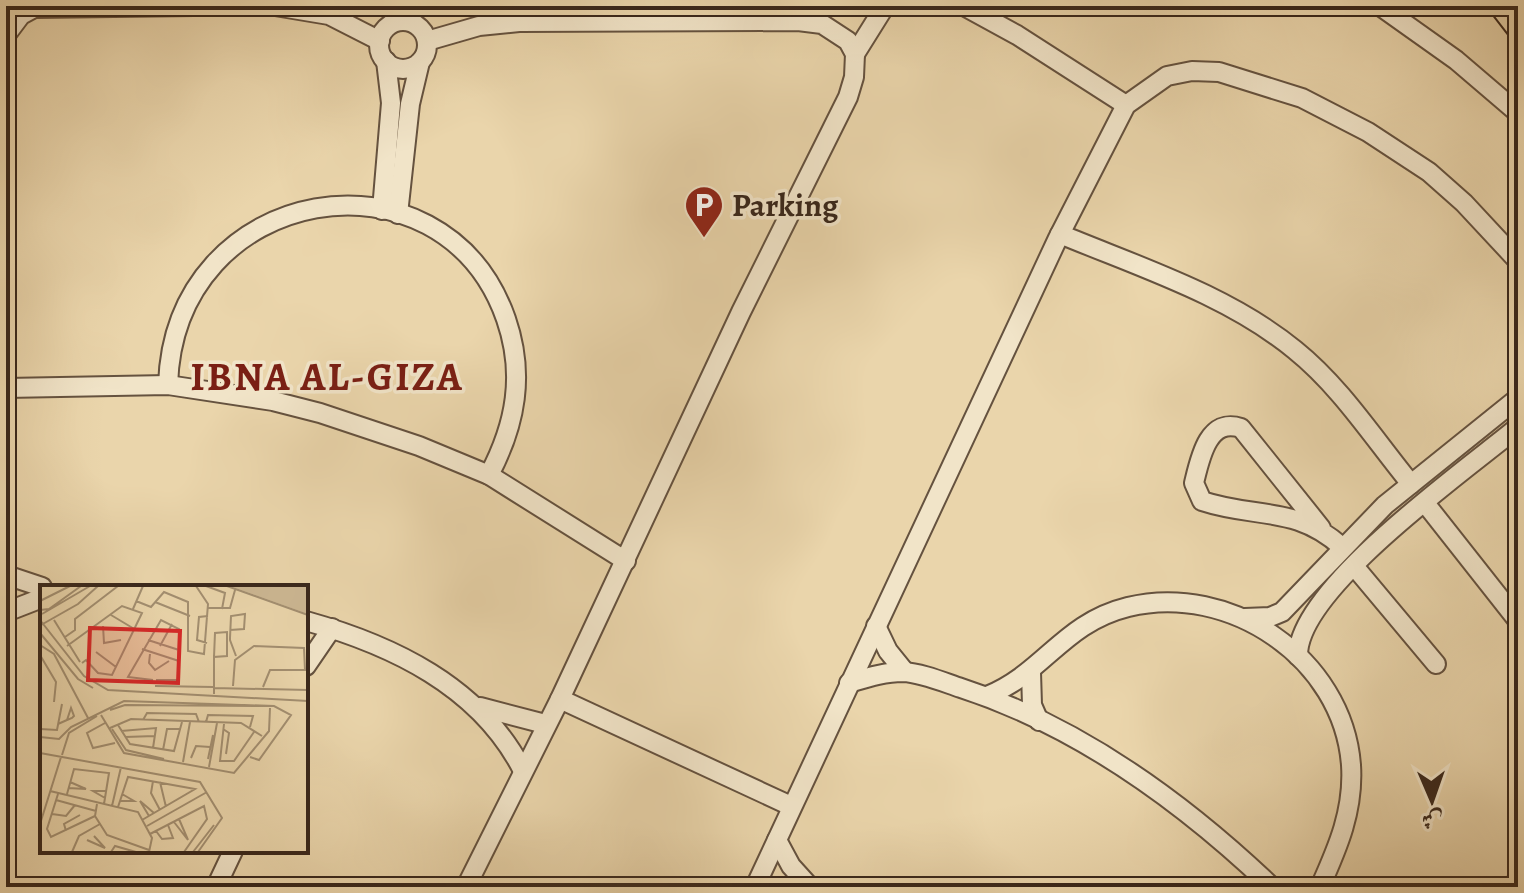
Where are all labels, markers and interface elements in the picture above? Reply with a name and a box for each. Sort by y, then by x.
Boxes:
place label: Parking [732,183,839,227]
parking icon: Parking [683,184,725,239]
district label: IBNA AL-GIZA [190,349,464,404]
inset map [40,585,308,853]
north arrow [1392,761,1472,841]
text: ش [1421,805,1444,835]

